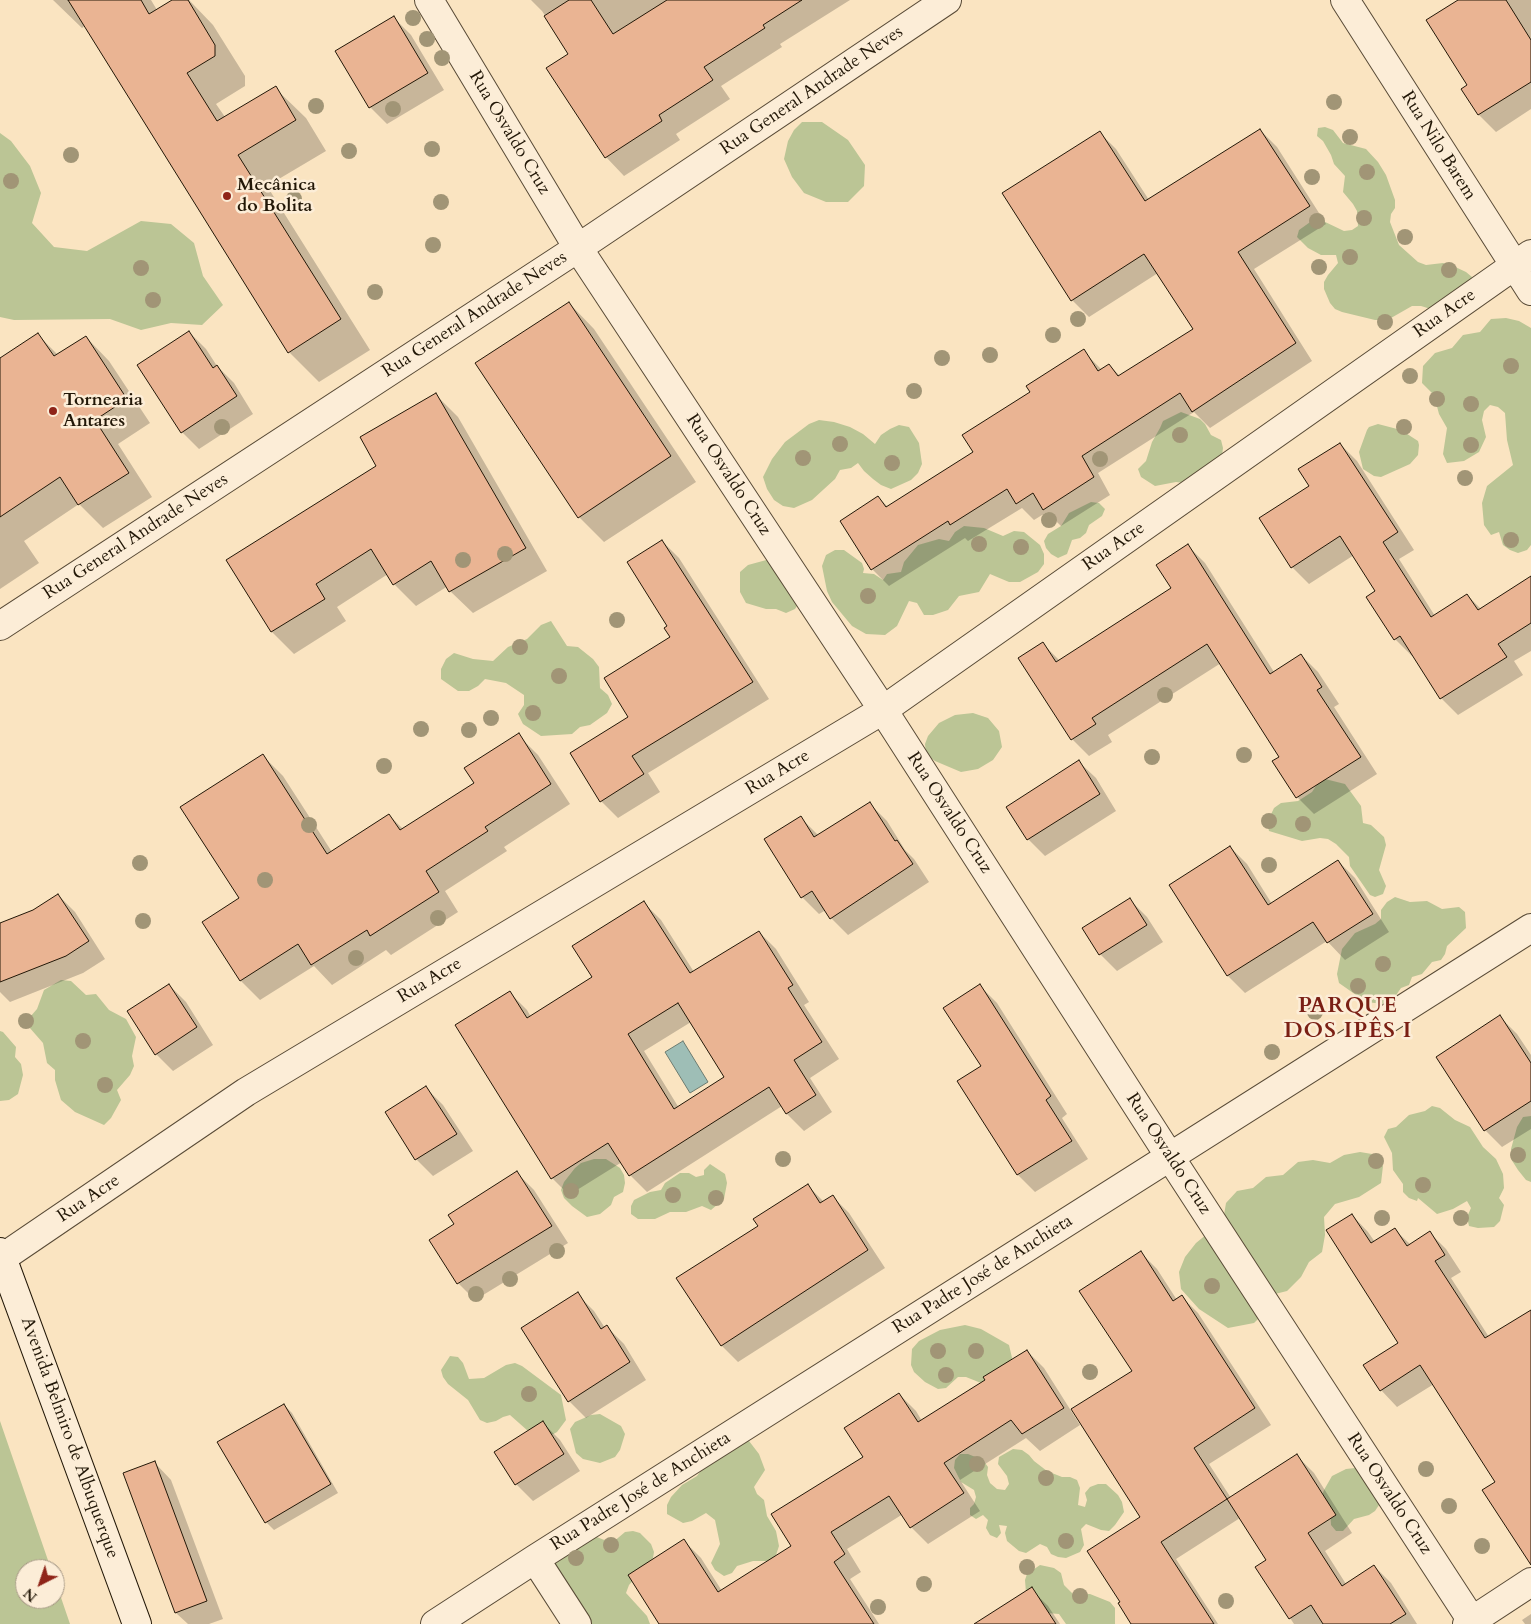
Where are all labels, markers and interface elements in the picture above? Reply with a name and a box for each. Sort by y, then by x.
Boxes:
street label: Rua General Andrade Neves [716,22,908,160]
street label: Rua Osvaldo Cruz [464,67,554,199]
street label: Rua Nilo Barem [1396,87,1480,205]
place label: Mecânica do Bolita [237,175,316,218]
marker: Mecânica do Bolita [221,190,233,202]
street label: Rua General Andrade Neves [379,247,571,383]
street label: Rua Acre [1410,285,1480,343]
place label: Tornearia Antares [63,390,143,432]
marker: Tornearia Antares [47,405,59,417]
street label: Rua Osvaldo Cruz [681,410,775,540]
street label: Rua General Andrade Neves [40,469,232,605]
street label: Rua Acre [1079,518,1149,576]
street label: Rua Acre [742,746,814,800]
street label: Rua Osvaldo Cruz [902,748,996,878]
street label: Rua Acre [394,954,466,1008]
district label: PARQUE DOS IPÊS I [1282,994,1414,1046]
street label: Rua Osvaldo Cruz [1121,1089,1215,1219]
street label: Rua Acre [54,1170,124,1228]
street label: Rua Padre José de Anchieta [889,1211,1077,1339]
street label: Avenida Belmiro de Albuquerque [15,1314,123,1562]
street label: Rua Padre José de Anchieta [547,1428,735,1556]
street label: Rua Osvaldo Cruz [1342,1429,1436,1559]
north arrow [15,1559,65,1609]
text: N [20,1584,41,1606]

